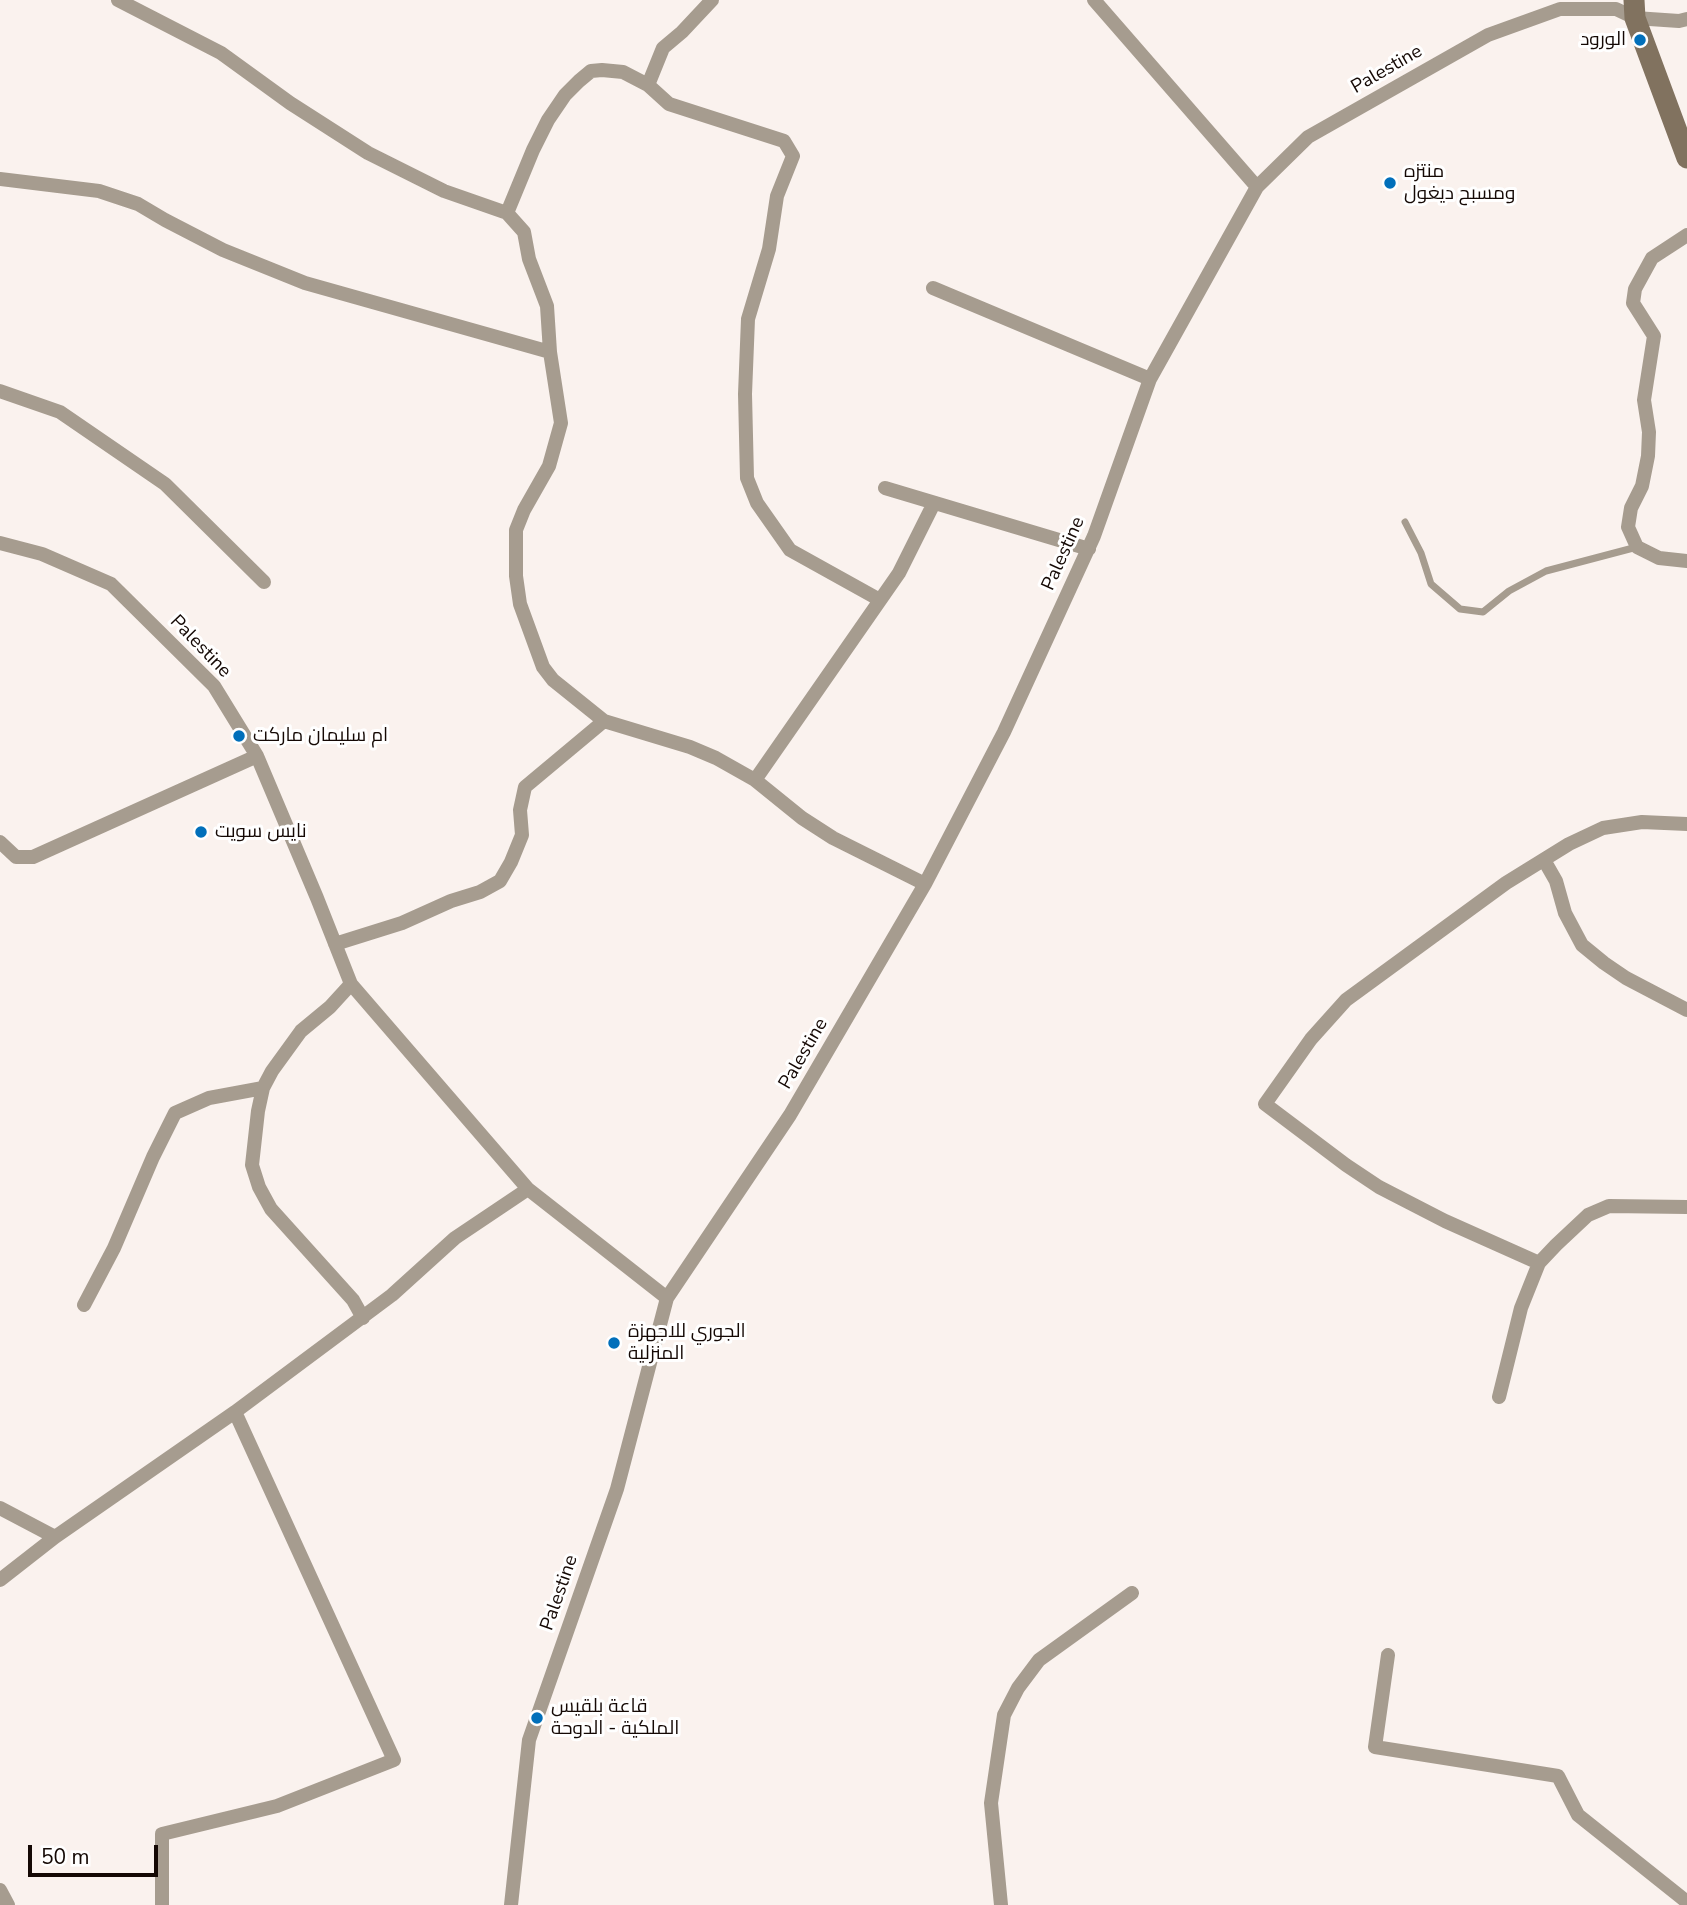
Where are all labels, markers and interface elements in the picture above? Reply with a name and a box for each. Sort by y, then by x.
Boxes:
place label: الورود [1580,29,1626,51]
marker: الورود [1632,32,1648,48]
street label: Palestine [1347,41,1427,99]
place label: منتزه ومسبح ديغول [1404,161,1515,205]
marker: منتزه ومسبح ديغول [1382,175,1398,191]
street label: Palestine [1038,514,1090,594]
street label: Palestine [165,611,235,683]
place label: ام سليمان ماركت [253,725,388,747]
marker: ام سليمان ماركت [231,728,247,744]
place label: نايس سويت [215,821,307,843]
marker: نايس سويت [193,824,209,840]
street label: Palestine [775,1014,833,1094]
place label: الجوري للاجهزة المنزلية [628,1321,746,1365]
marker: الجوري للاجهزة المنزلية [606,1335,622,1351]
street label: Palestine [536,1552,584,1634]
place label: قاعة بلقيس الملكية - الدوحة [551,1696,679,1740]
marker: قاعة بلقيس الملكية - الدوحة [529,1710,545,1726]
scale bar [32,1832,161,1876]
text: 50 m [41,1843,90,1871]

